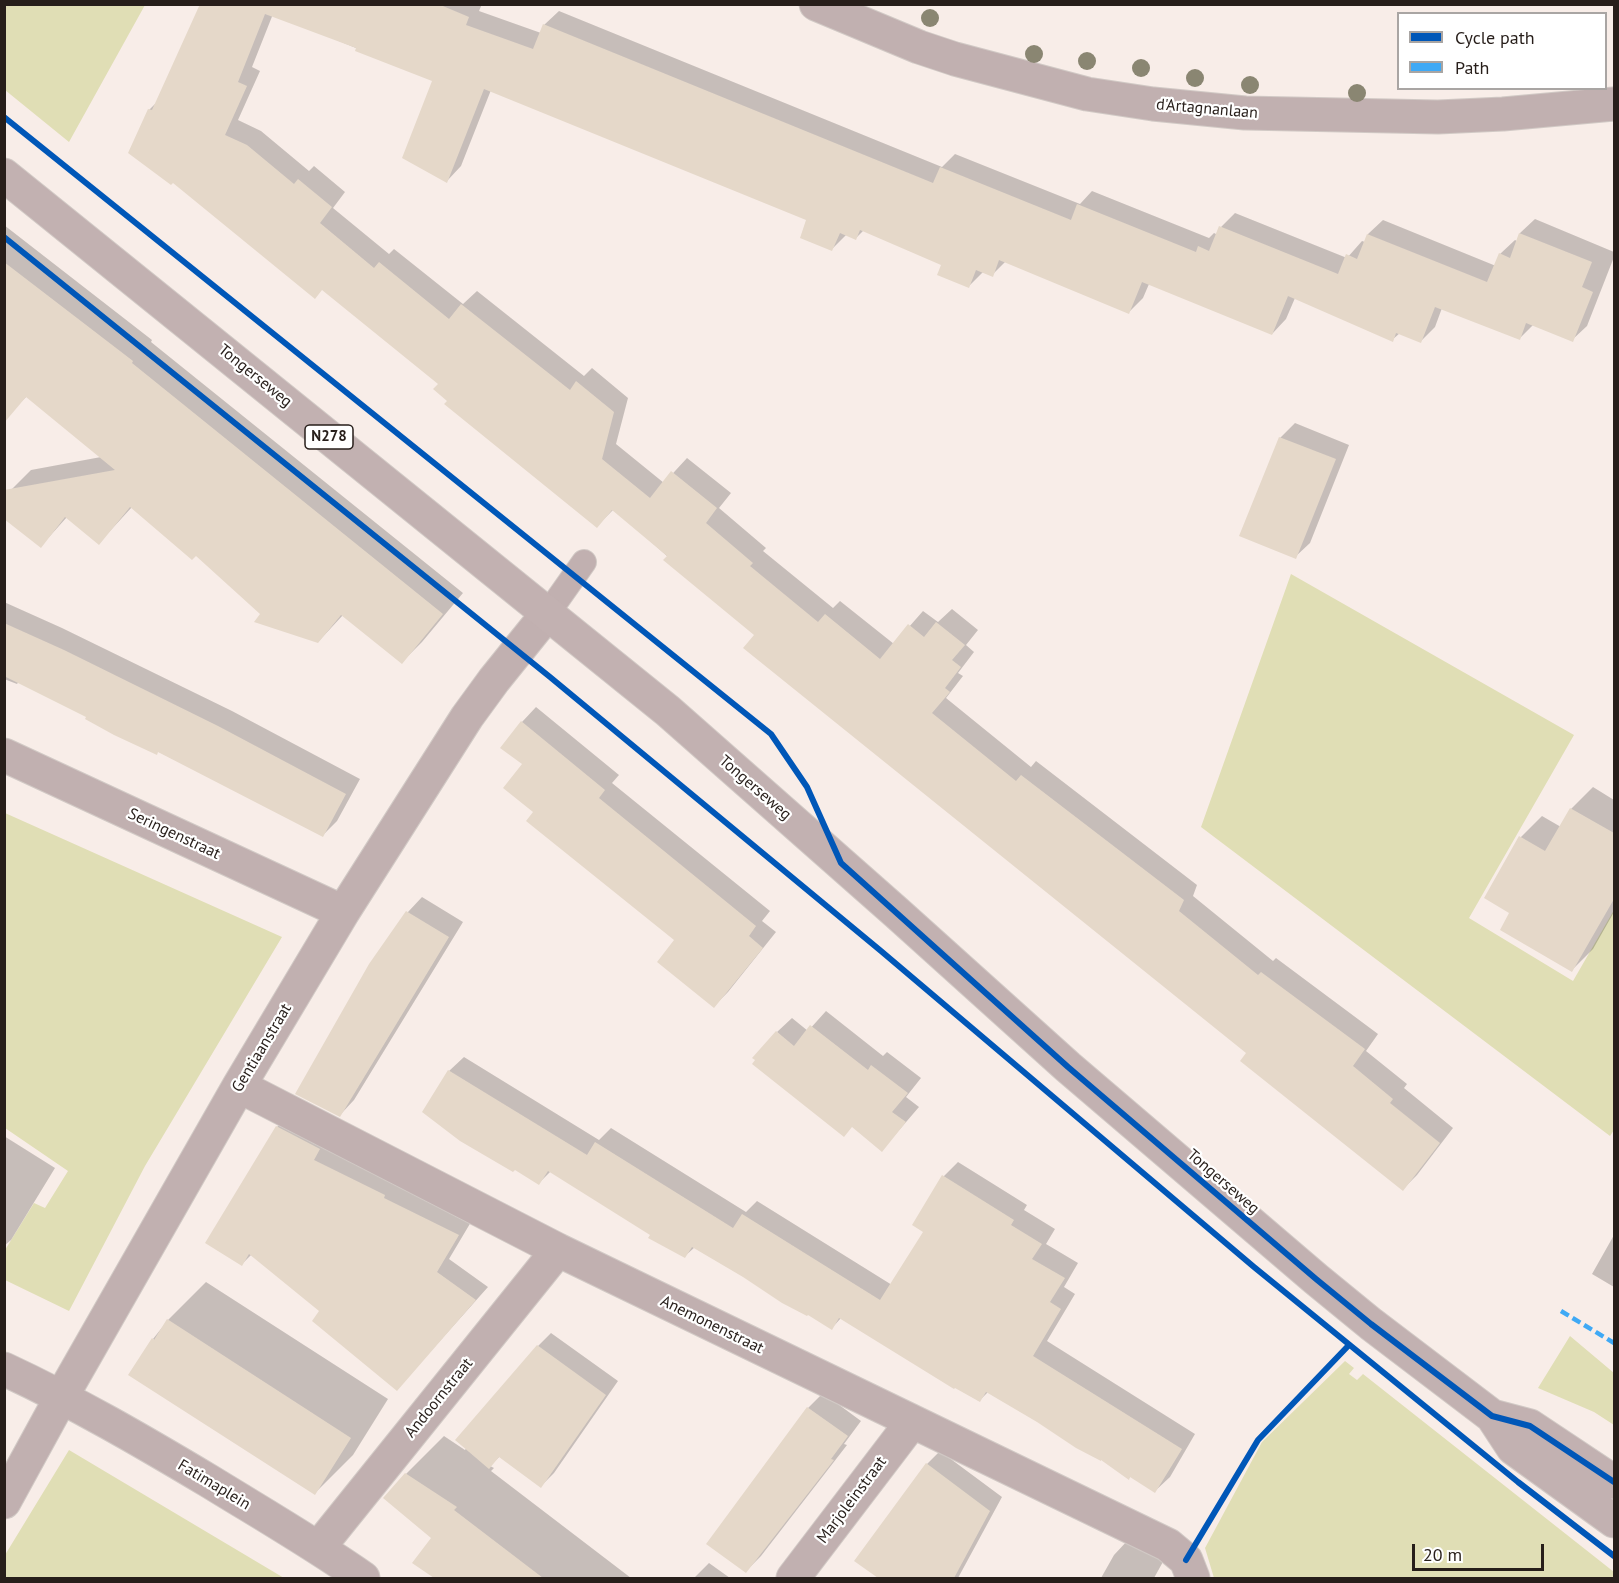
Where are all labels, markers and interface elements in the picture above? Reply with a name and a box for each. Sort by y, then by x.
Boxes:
legend [1397,12,1607,90]
text: Cycle path [1455,26,1535,49]
text: Path [1455,56,1489,79]
street label: d'Artagnanlaan [1155,95,1259,123]
street label: Tongerseweg [214,340,296,412]
road number: N278 [305,425,353,449]
street label: Tongerseweg [715,752,795,824]
street label: Seringenstraat [125,804,223,864]
street label: Gentiaanstraat [228,1000,296,1096]
street label: Tongerseweg [1183,1146,1263,1218]
street label: Anemonenstraat [657,1292,767,1358]
street label: Andoornstraat [401,1354,477,1442]
street label: Marjoleinstraat [813,1453,891,1547]
street label: Fatimaplein [174,1456,254,1514]
scale bar [1415,1532,1547,1570]
text: 20 m [1423,1543,1462,1566]

